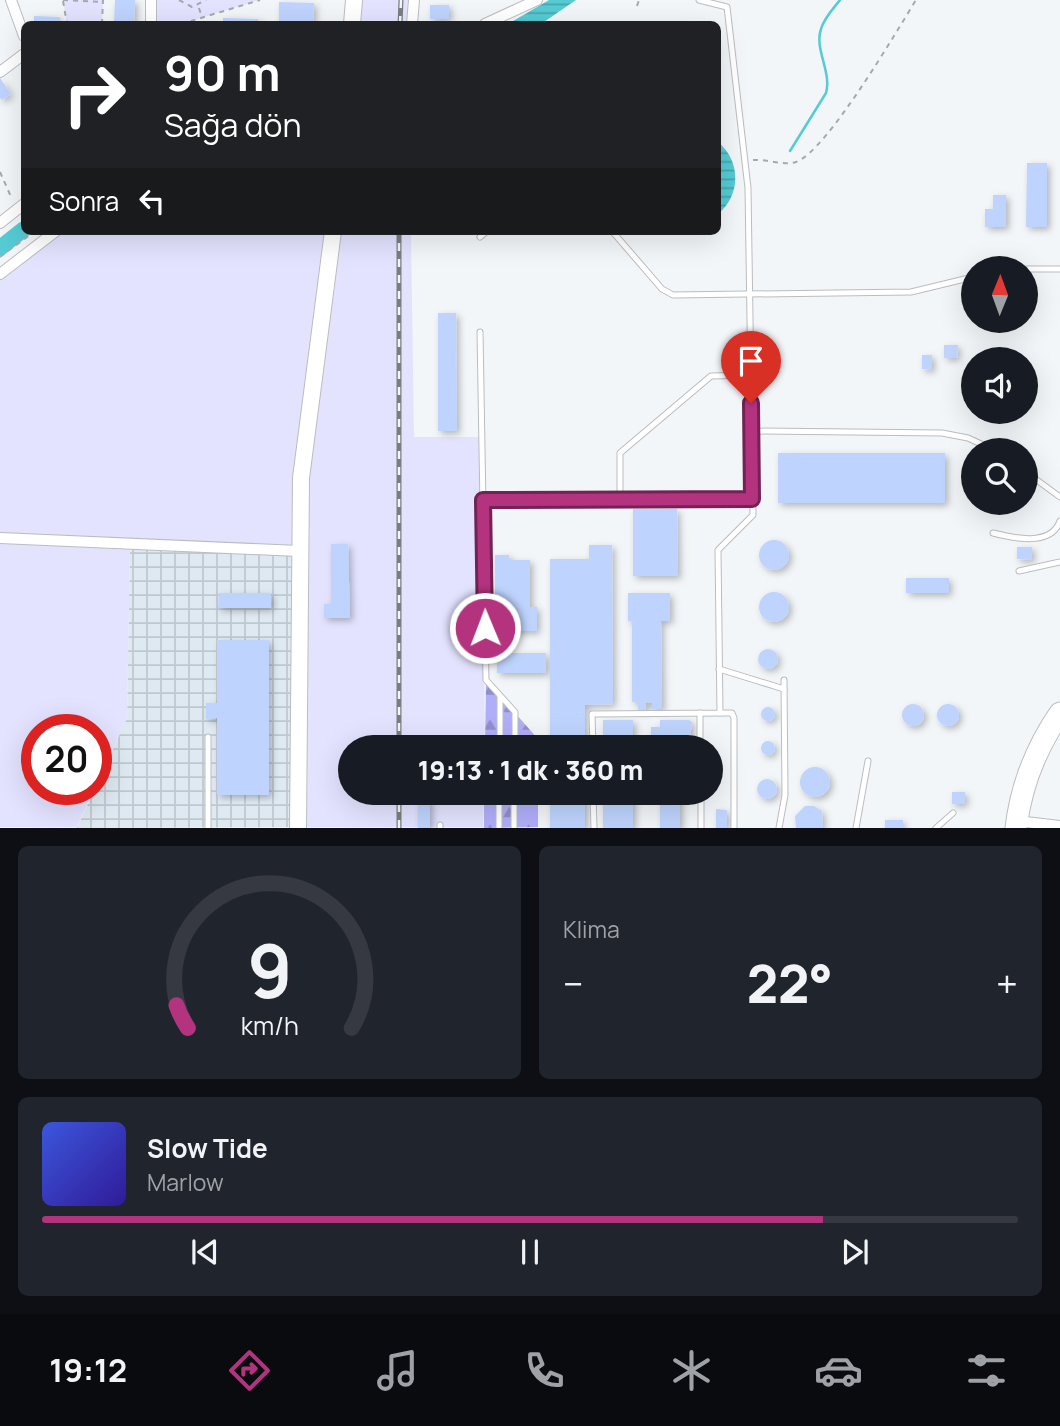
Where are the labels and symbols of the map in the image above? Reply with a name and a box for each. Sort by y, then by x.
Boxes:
north arrow [961,256,1038,332]
pin [721,331,781,403]
position arrow [448,591,522,665]
speed limit sign: 20 [21,714,112,805]

